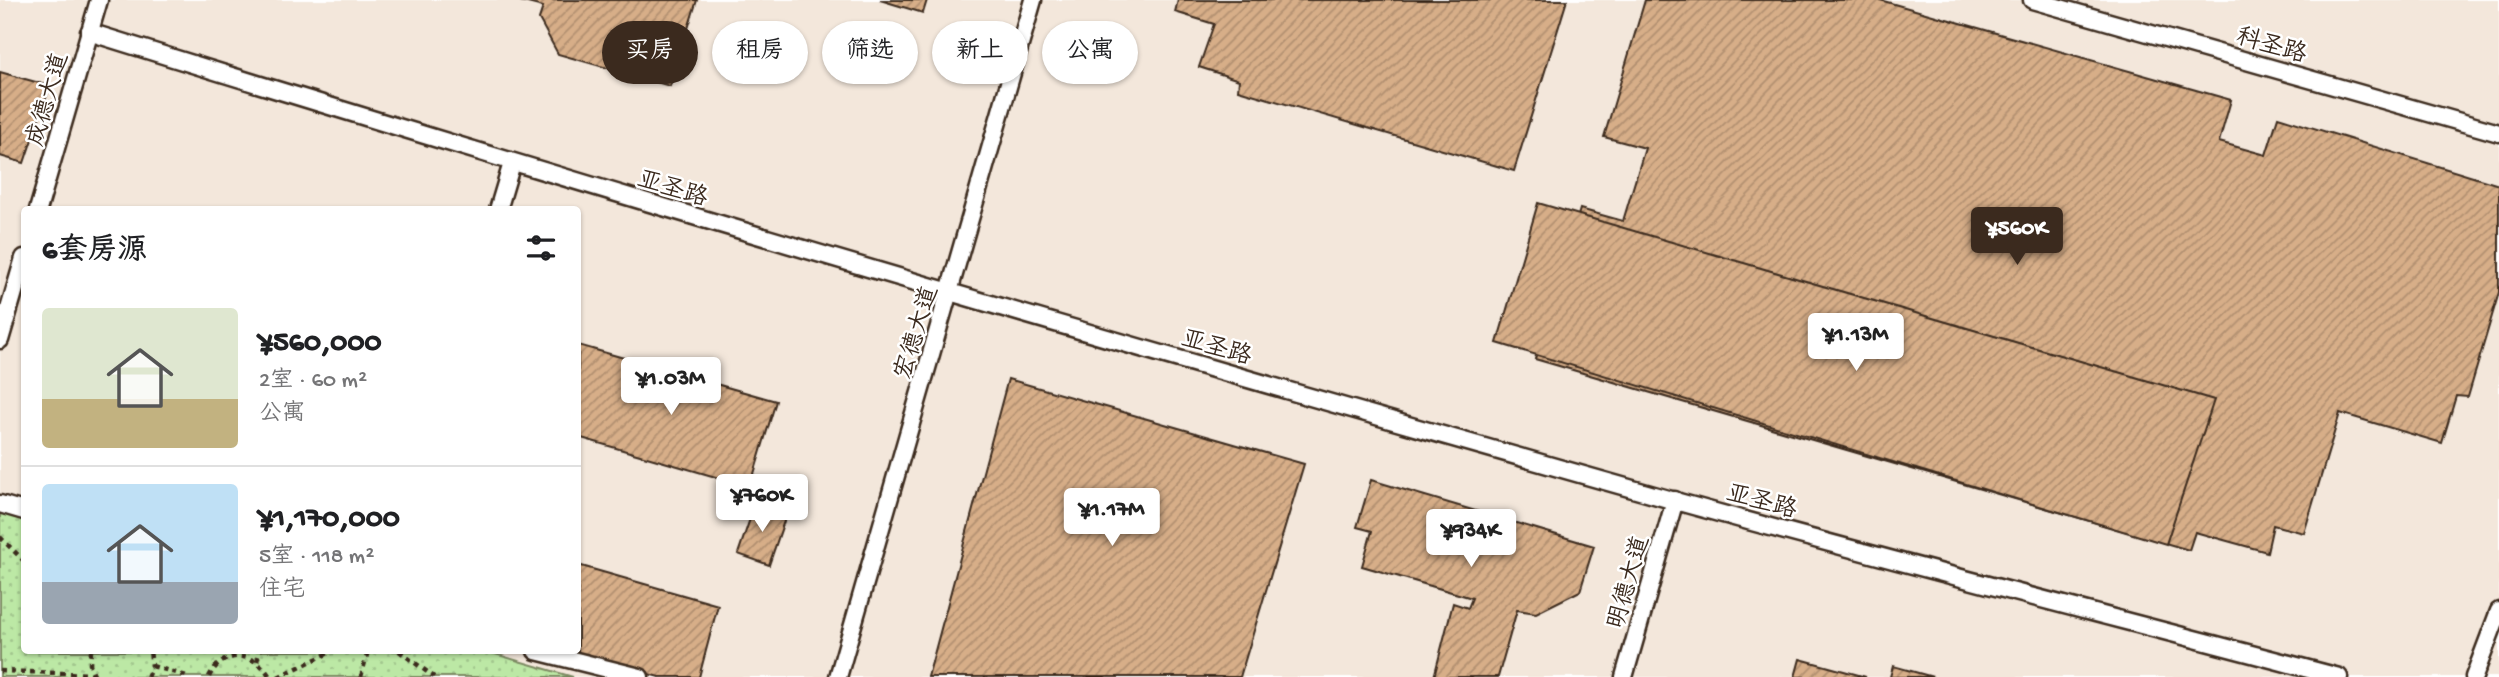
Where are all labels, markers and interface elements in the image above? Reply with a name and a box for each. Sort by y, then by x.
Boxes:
chip: 买房 [602,21,698,84]
chip: 租房 [712,21,808,84]
chip: 筛选 [822,21,918,84]
chip: 新上 [932,21,1028,84]
chip: 公寓 [1042,21,1138,84]
street label: 科圣路 [2232,22,2310,71]
street label: 成德大道 [21,50,77,150]
street label: 亚圣路 [633,164,711,215]
pin: ¥560K [1968,208,2066,267]
text: ¥560K [1987,216,2047,243]
icon: filters [522,229,560,267]
text: 6套房源 [42,235,147,270]
street label: 宏德大道 [889,283,946,383]
pin: ¥1.13M [1799,314,1913,373]
text: ¥1.13M [1824,322,1888,349]
street label: 亚圣路 [1177,324,1255,373]
text: ¥560,000 [259,327,381,362]
icon: home [98,336,182,420]
pin: ¥1.03M [614,358,728,417]
text: ¥1.03M [637,366,705,393]
text: 2室 · 60 m² [259,368,367,395]
text: 公寓 [259,401,305,428]
pin: ¥760K [713,475,811,534]
street label: 亚圣路 [1723,478,1800,527]
text: ¥760K [732,483,792,510]
pin: ¥1.17M [1055,489,1169,548]
text: ¥1.17M [1080,497,1144,524]
text: ¥1,170,000 [259,503,400,538]
pin: ¥934K [1422,510,1520,569]
icon: home [98,512,182,596]
text: ¥934K [1442,518,1500,545]
street label: 明德大道 [1602,533,1658,633]
text: 5室 · 118 m² [259,544,374,571]
text: 住宅 [259,577,305,604]

